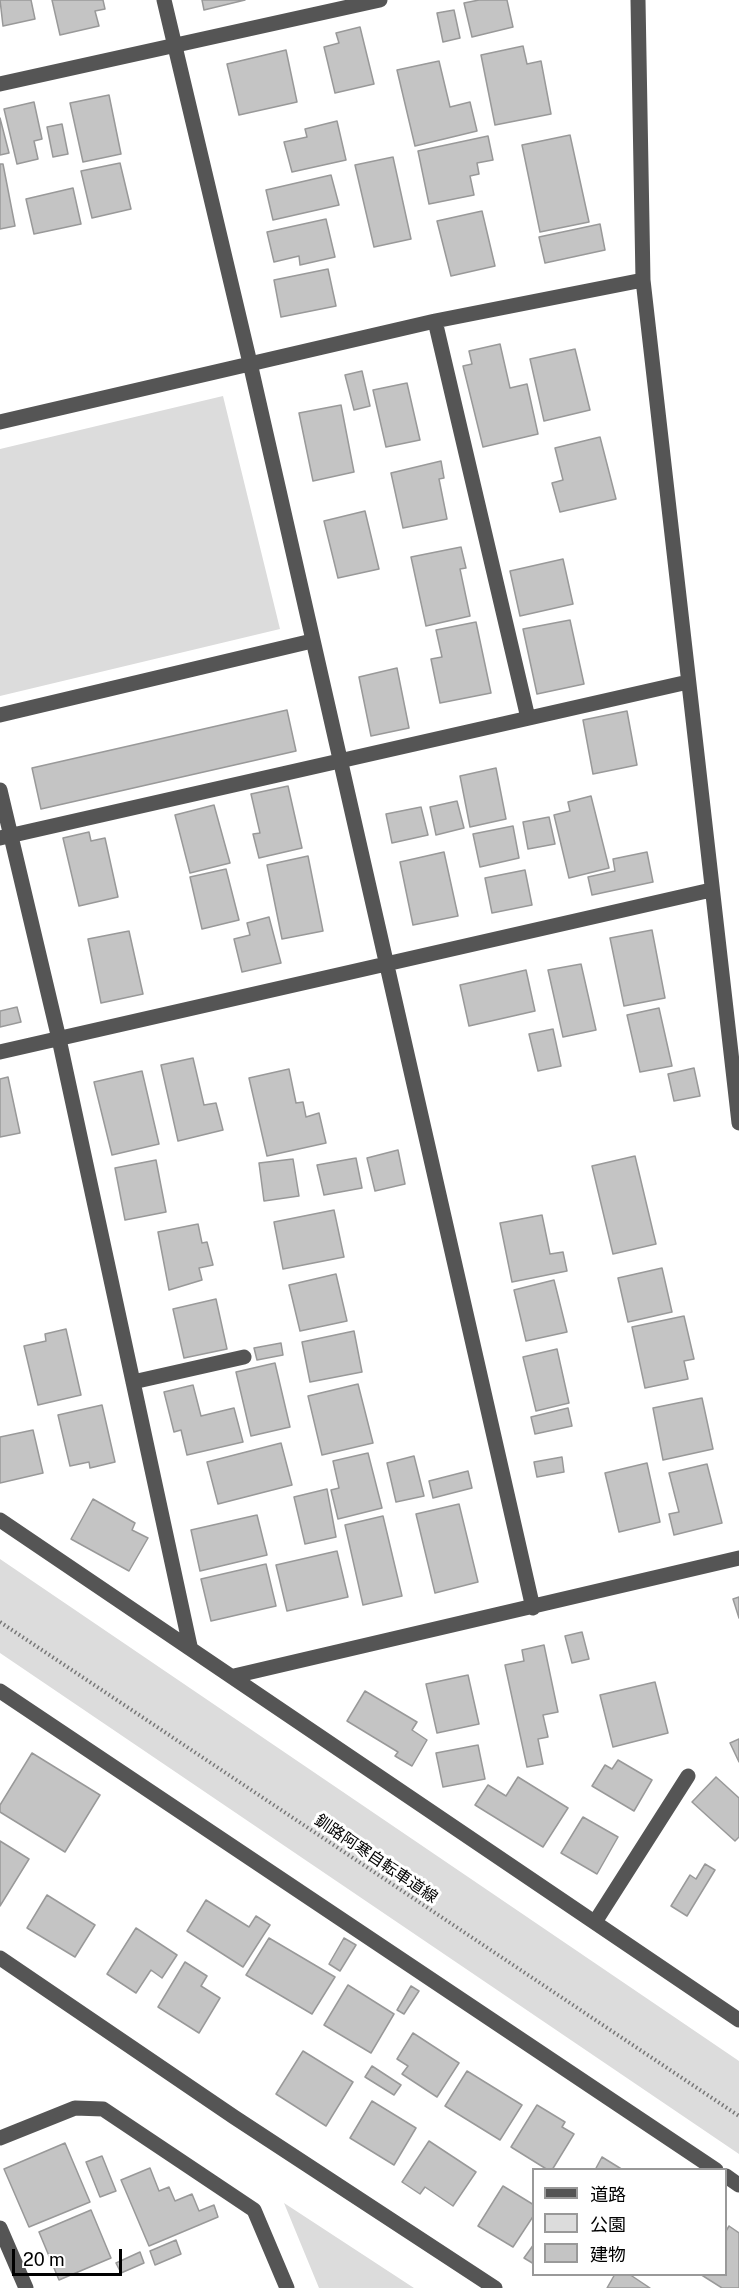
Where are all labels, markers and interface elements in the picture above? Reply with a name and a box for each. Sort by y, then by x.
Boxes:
street label: 釧路阿寒自転車道線 [311,1811,441,1907]
legend [532,2168,727,2276]
text: 道路 [590,2184,626,2205]
text: 公園 [590,2214,626,2235]
scale bar [15,2237,124,2275]
text: 建物 [590,2244,626,2265]
text: 20 m [23,2249,65,2270]

